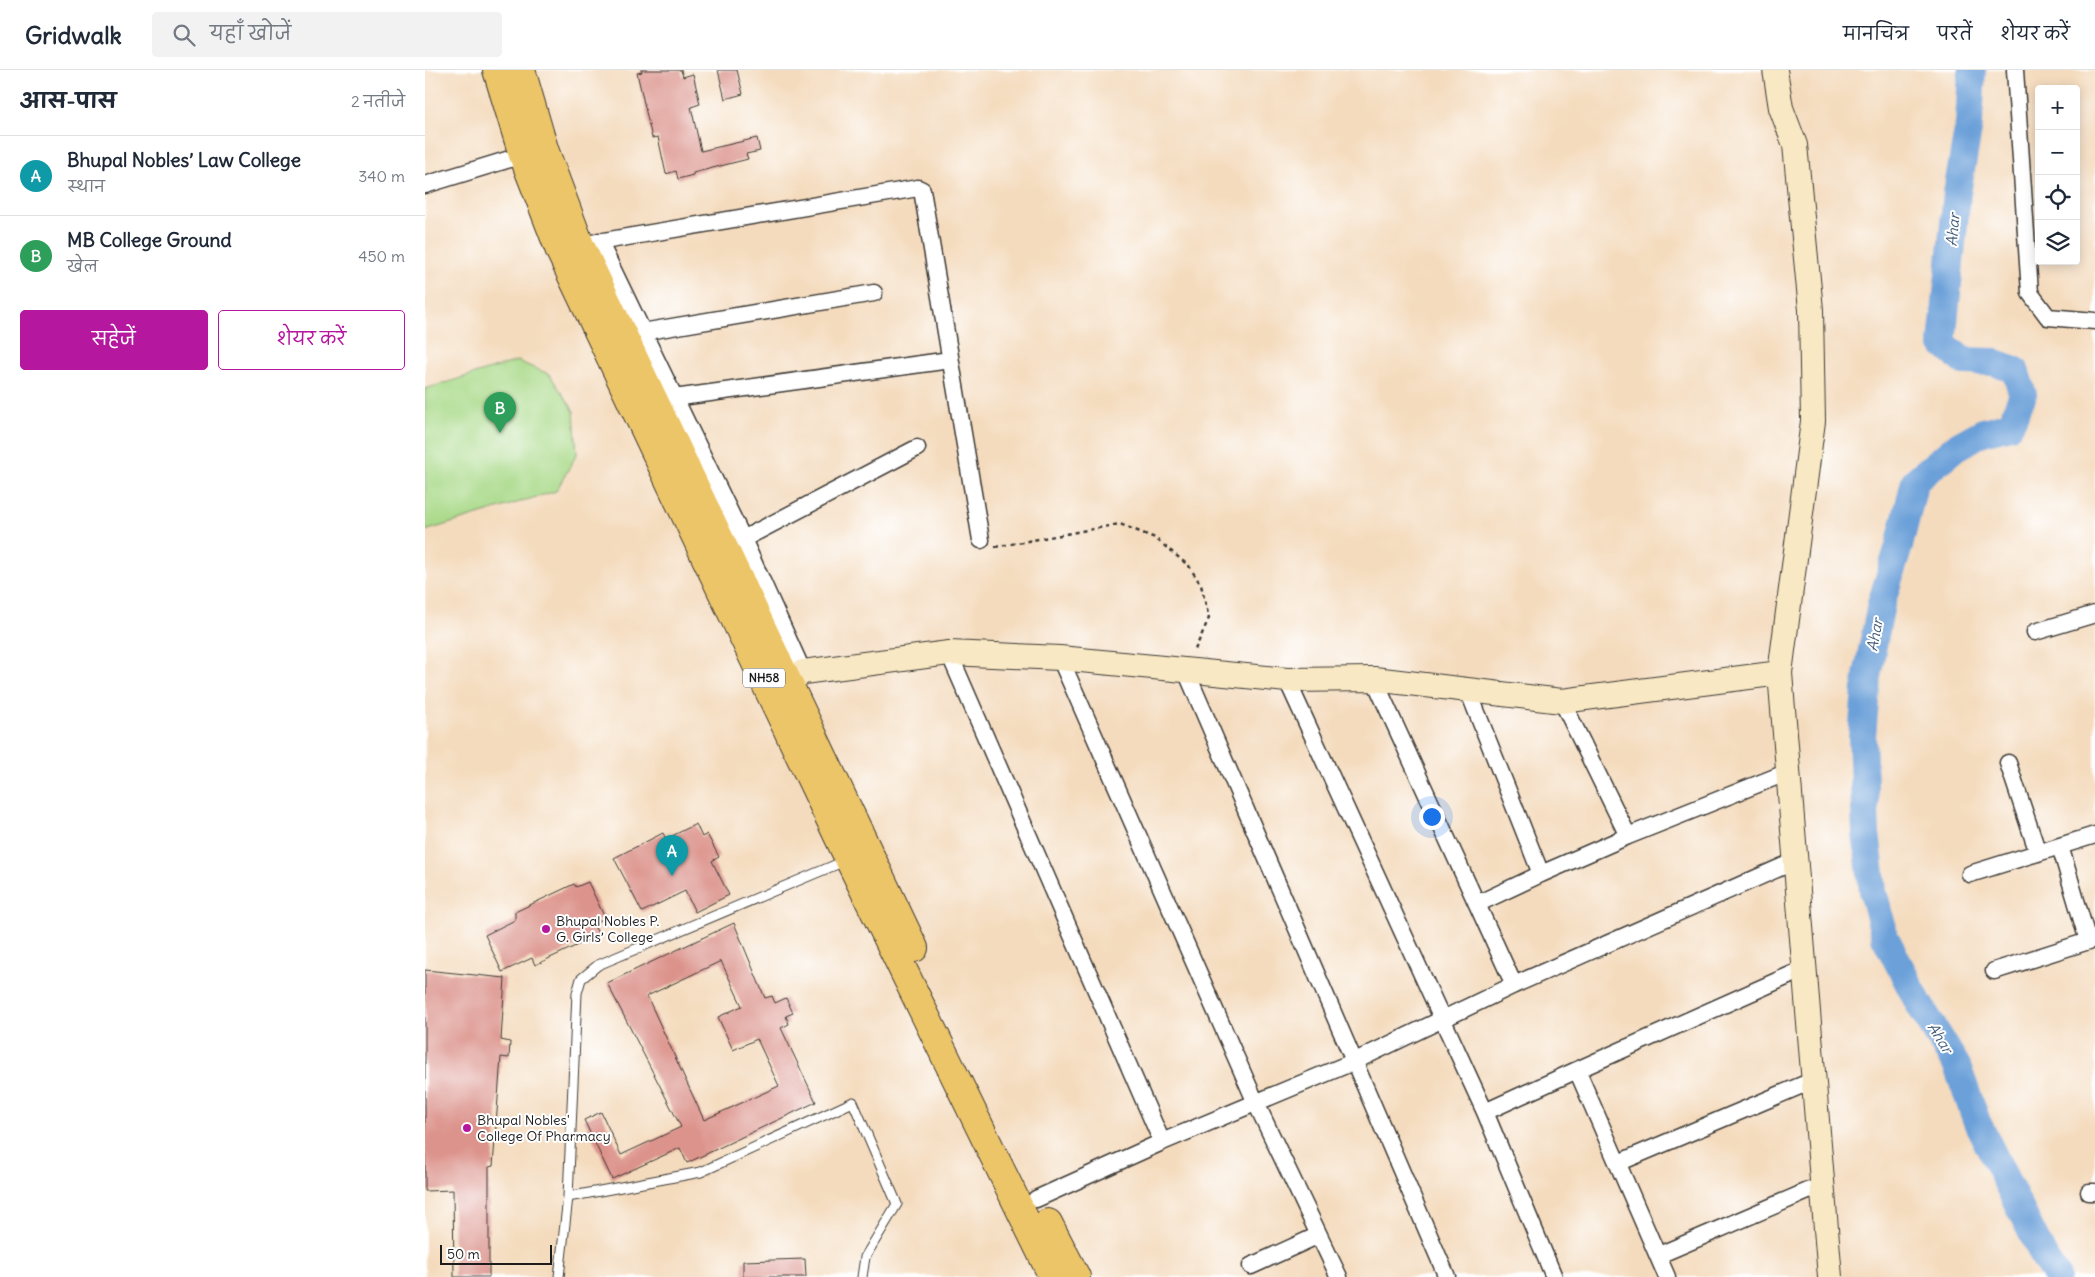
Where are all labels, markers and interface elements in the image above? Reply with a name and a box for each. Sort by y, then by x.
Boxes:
search box [152,12,502,57]
text: Gridwalk [25,20,122,50]
icon: search [170,21,198,49]
text: यहाँ खोजें [210,21,291,45]
text: मानचित्र [1843,22,1909,45]
text: परतें [1937,22,1972,45]
text: शेयर करें [2000,22,2070,45]
map controls [2035,85,2080,265]
button: + [2035,85,2080,130]
text: आस-पास [20,87,117,114]
text: 2 नतीजे [351,91,405,111]
button: − [2035,130,2080,175]
text: Bhupal Nobles’ Law College [67,148,301,172]
text: A [31,166,41,186]
text: 340 m [358,166,405,186]
button: locate [2035,175,2080,220]
text: स्थान [67,176,105,196]
water label: Ahar [1942,211,1964,247]
button: layers [2035,220,2080,265]
text: MB College Ground [67,228,232,252]
text: B [31,246,41,266]
text: 450 m [358,246,405,266]
text: खेल [67,256,98,276]
button: सहेजें [20,310,208,370]
button: शेयर करें [218,310,405,370]
pin: B [484,392,516,433]
water label: Ahar [1862,615,1887,653]
road number: NH58 [743,668,785,688]
your location [1419,804,1445,830]
pin: A [656,835,688,876]
place label: Bhupal Nobles P. G. Girls’ College [556,912,659,946]
marker: Bhupal Nobles P. G. Girls’ College [540,923,552,935]
water label: Ahar [1924,1019,1958,1058]
place label: Bhupal Nobles' College Of Pharmacy [477,1111,611,1145]
marker: Bhupal Nobles' College Of Pharmacy [461,1122,473,1134]
scale bar [440,1242,553,1265]
text: 50 m [447,1245,480,1263]

